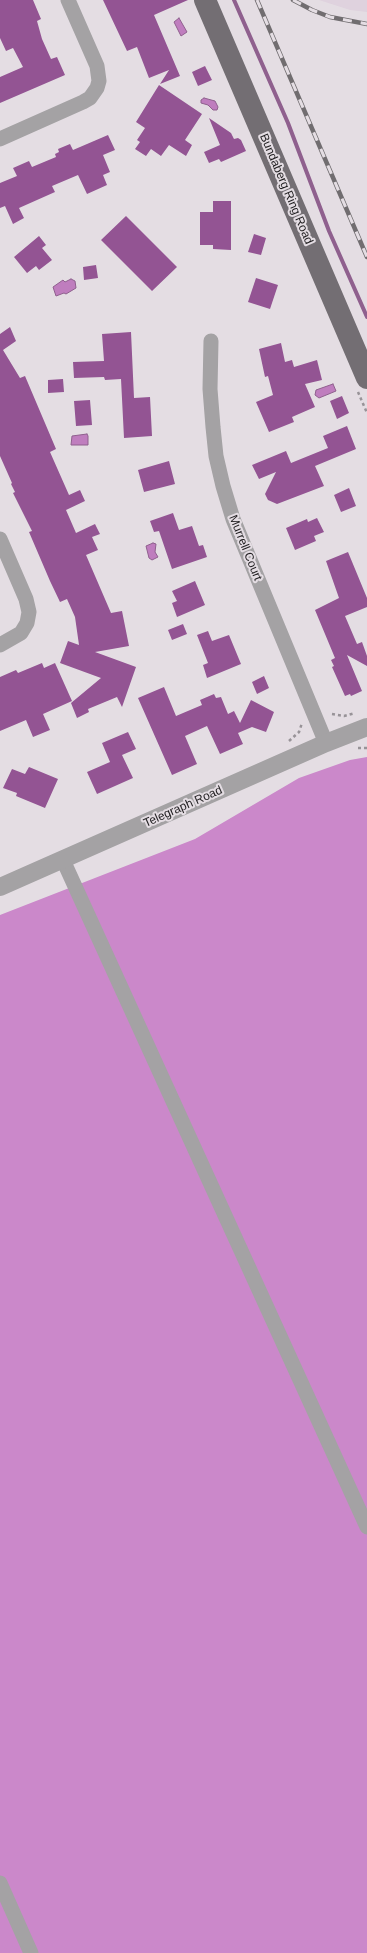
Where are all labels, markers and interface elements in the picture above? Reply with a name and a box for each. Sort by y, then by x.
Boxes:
street label: Bundaberg Ring Road [256,132,316,246]
street label: Murrell Court [225,513,265,583]
street label: Telegraph Road [141,783,225,831]

